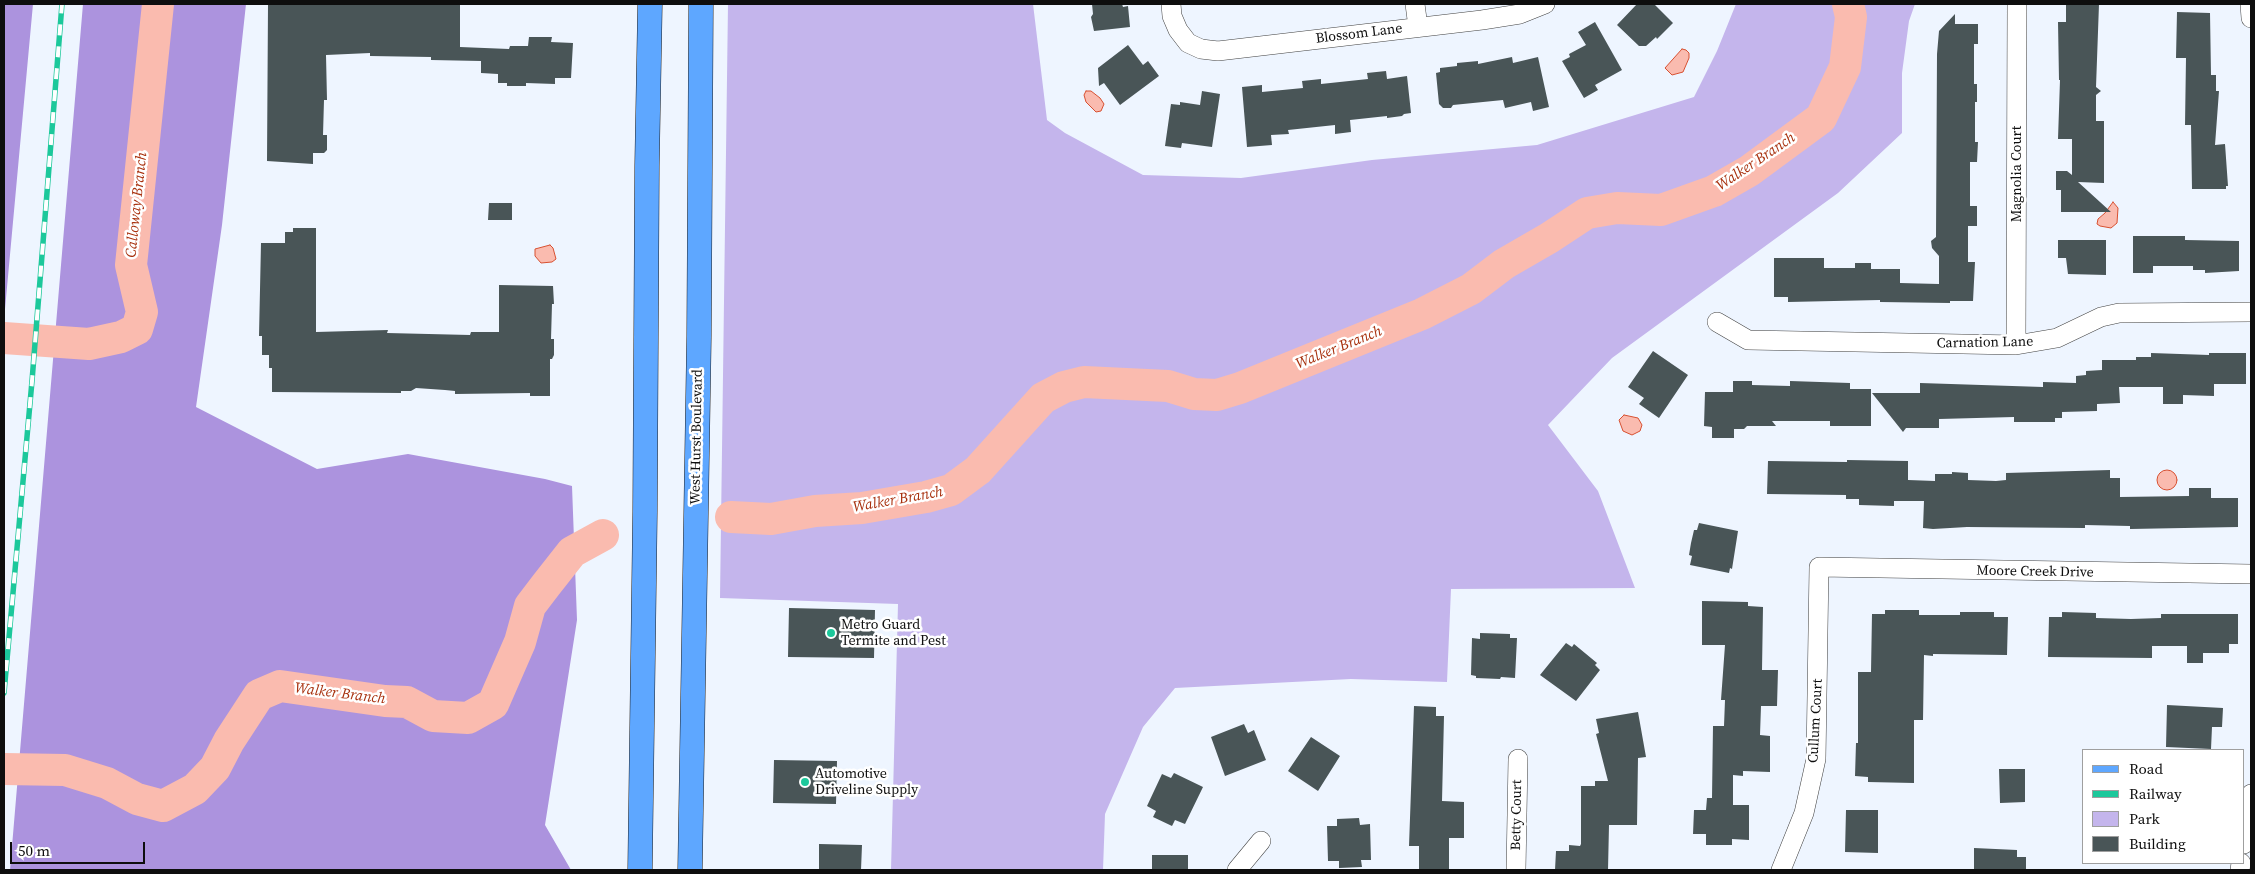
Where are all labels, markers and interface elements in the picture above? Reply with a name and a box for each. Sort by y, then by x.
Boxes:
street label: Blossom Lane [1315,20,1403,48]
street label: Magnolia Court [2009,126,2025,222]
water label: Walker Branch [1713,129,1799,195]
water label: Calloway Branch [123,151,151,259]
water label: Walker Branch [1293,323,1385,373]
street label: Carnation Lane [1937,334,2033,352]
street label: West Hurst Boulevard [687,369,707,505]
water label: Walker Branch [851,483,945,517]
street label: Moore Creek Drive [1976,563,2094,581]
place label: Metro Guard Termite and Pest [841,617,946,650]
marker: Metro Guard Termite and Pest [825,627,837,639]
street label: Cullum Court [1805,678,1827,764]
water label: Walker Branch [294,679,386,709]
legend [2082,749,2245,864]
text: Road [2129,758,2163,779]
place label: Automotive Driveline Supply [815,766,918,799]
marker: Automotive Driveline Supply [799,776,811,788]
street label: Betty Court [1508,779,1526,851]
text: Railway [2129,783,2182,804]
text: Park [2129,808,2160,829]
scale bar [12,832,148,864]
text: Building [2129,833,2186,854]
text: 50 m [18,840,50,861]

